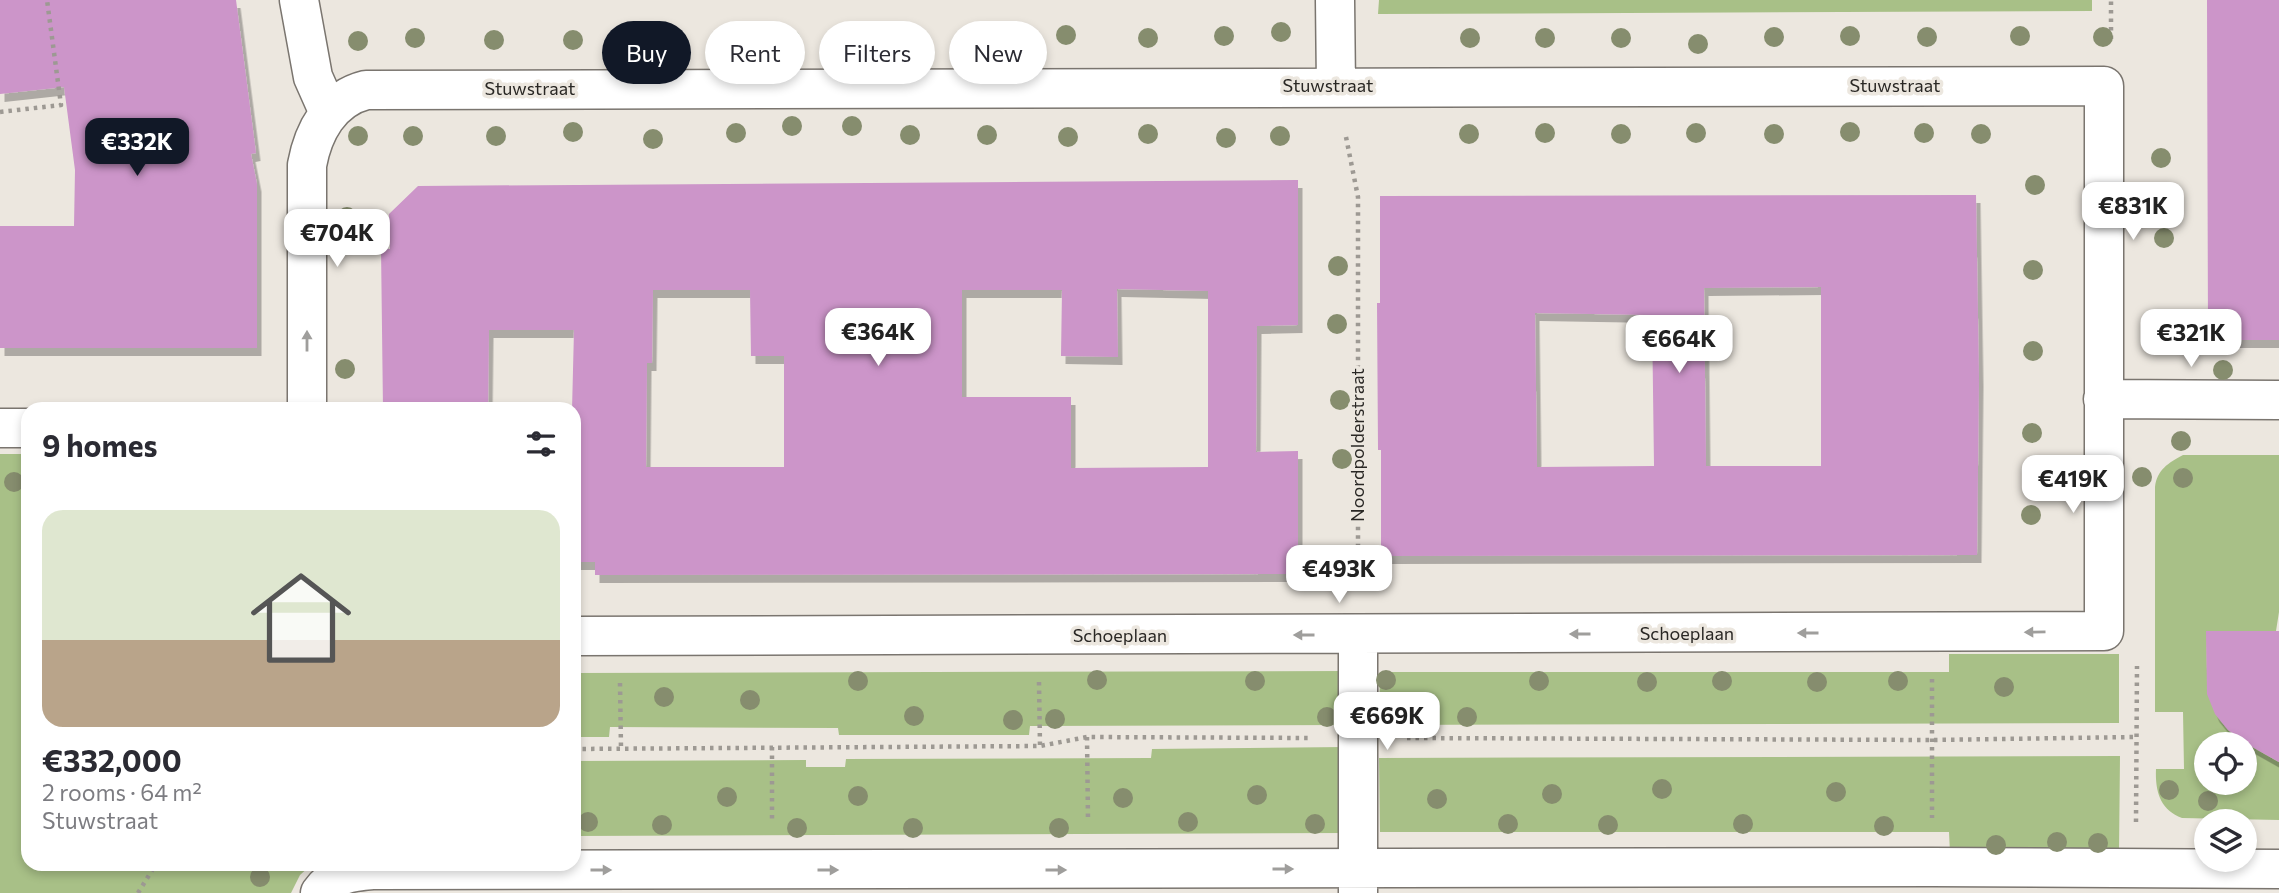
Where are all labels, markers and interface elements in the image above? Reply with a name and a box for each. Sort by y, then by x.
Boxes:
chip: Buy [602,21,691,84]
chip: Rent [705,21,805,84]
chip: Filters [819,21,935,84]
chip: New [949,21,1047,84]
street label: Stuwstraat [1283,74,1373,96]
street label: Stuwstraat [1850,74,1940,96]
street label: Stuwstraat [485,77,575,99]
pin: €332K [88,118,186,178]
text: €332K [101,127,173,155]
pin: €831K [2084,182,2182,242]
text: €831K [2098,191,2168,219]
pin: €704K [288,210,386,269]
text: €704K [300,218,374,246]
pin: €364K [829,308,927,368]
pin: €321K [2142,310,2240,369]
pin: €664K [1630,316,1728,375]
text: €364K [841,317,915,345]
text: €321K [2156,318,2226,346]
text: €664K [1642,324,1716,352]
one-way arrow [301,330,313,352]
street label: Noordpolderstraat [1346,368,1368,522]
icon: filters [522,425,560,463]
text: 9 homes [42,426,157,463]
pin: €419K [2024,456,2122,515]
text: €419K [2038,464,2108,492]
pin: €493K [1290,546,1388,605]
text: €493K [1302,554,1376,582]
icon: home [238,555,364,681]
street label: Schoeplaan [1640,622,1734,644]
street label: Schoeplaan [1073,624,1167,646]
one-way arrow [2024,626,2046,638]
one-way arrow [1797,627,1819,639]
one-way arrow [1569,628,1591,640]
one-way arrow [1293,629,1315,641]
pin: €669K [1338,692,1436,752]
text: €669K [1350,701,1424,729]
map controls [2194,732,2257,872]
button: locate [2194,732,2257,795]
text: €332,000 [42,741,182,778]
text: 2 rooms · 64 m² [42,778,202,806]
text: Stuwstraat [42,806,158,834]
button: layers [2194,809,2257,872]
one-way arrow [1272,863,1294,875]
one-way arrow [590,864,612,876]
one-way arrow [817,864,839,876]
one-way arrow [1045,864,1067,876]

